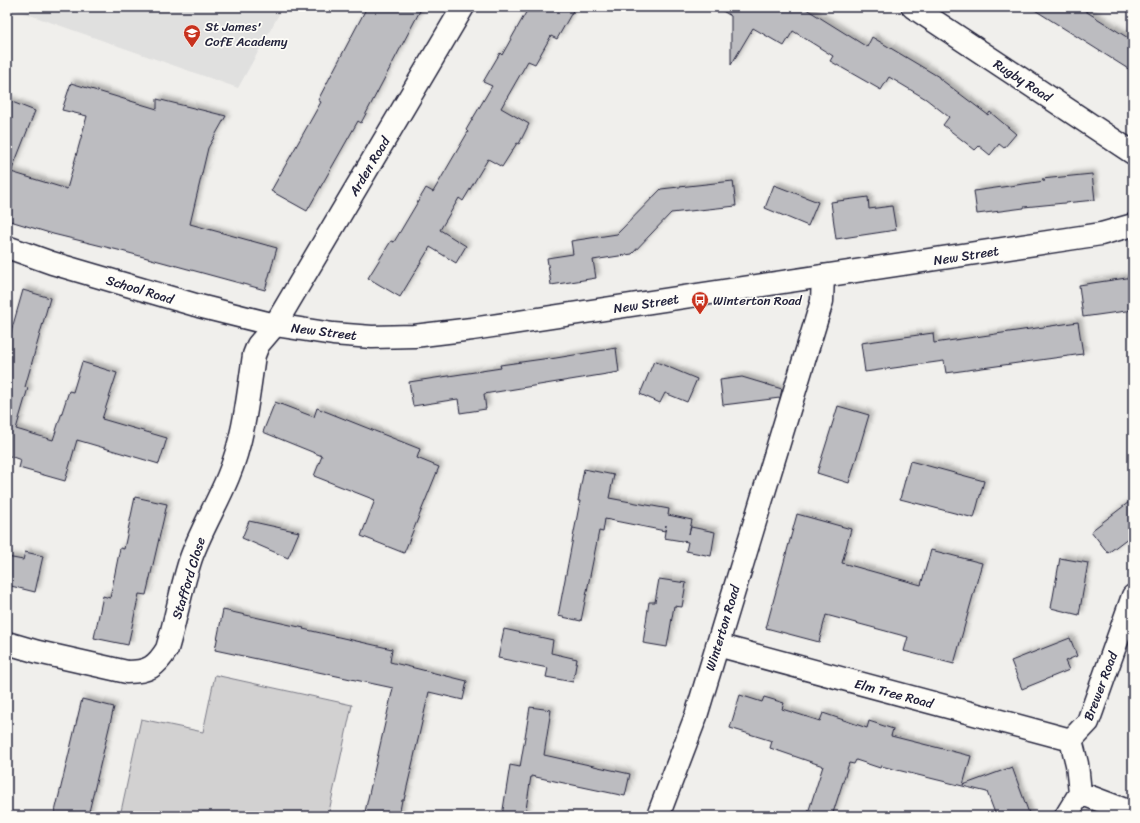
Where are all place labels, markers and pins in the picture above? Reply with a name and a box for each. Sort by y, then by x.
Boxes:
place label: St James' CofE Academy [205,15,288,53]
school or university icon: St James' CofE Academy [182,23,202,48]
place label: Winterton Road [713,289,803,312]
bus stop icon: Winterton Road [690,290,710,315]

